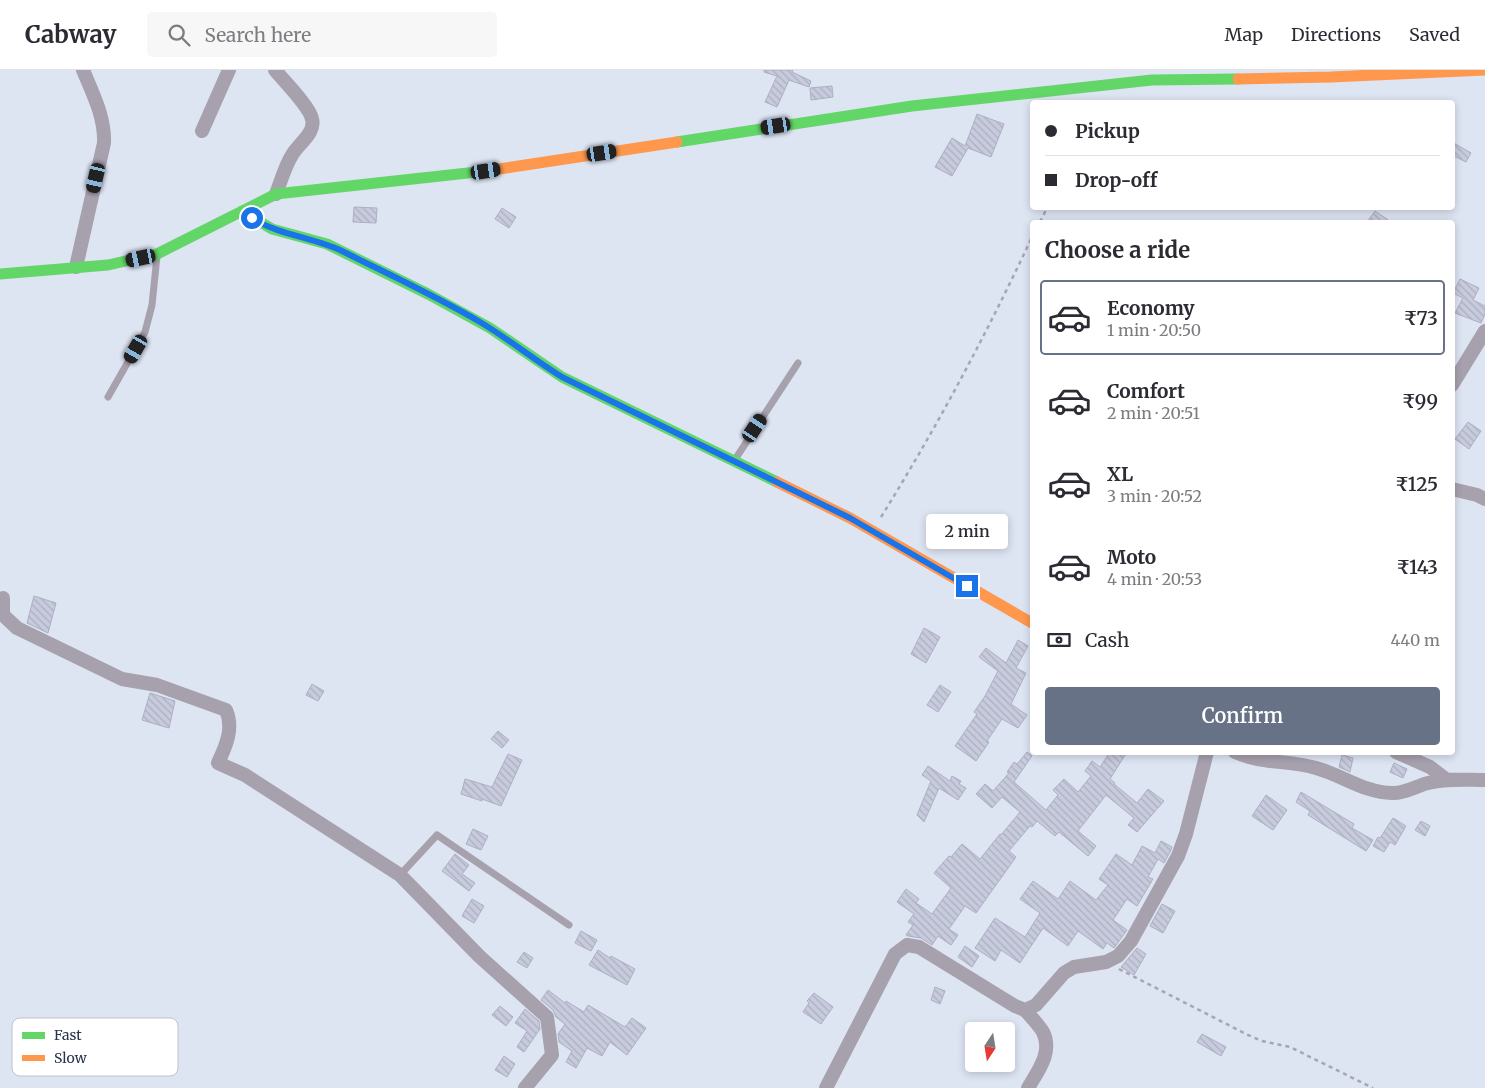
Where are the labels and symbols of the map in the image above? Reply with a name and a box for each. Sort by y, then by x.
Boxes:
car [760,116,791,136]
car [586,143,617,163]
car [470,161,501,181]
car [85,162,106,194]
route start [241,207,263,229]
car [124,248,157,268]
car [122,332,149,366]
car [740,411,769,445]
callout: 2 min [926,514,1008,548]
route end [956,575,978,597]
legend [12,1018,178,1076]
north arrow [965,1022,1015,1072]
text: Fast [54,1026,82,1044]
text: Slow [54,1049,87,1067]

